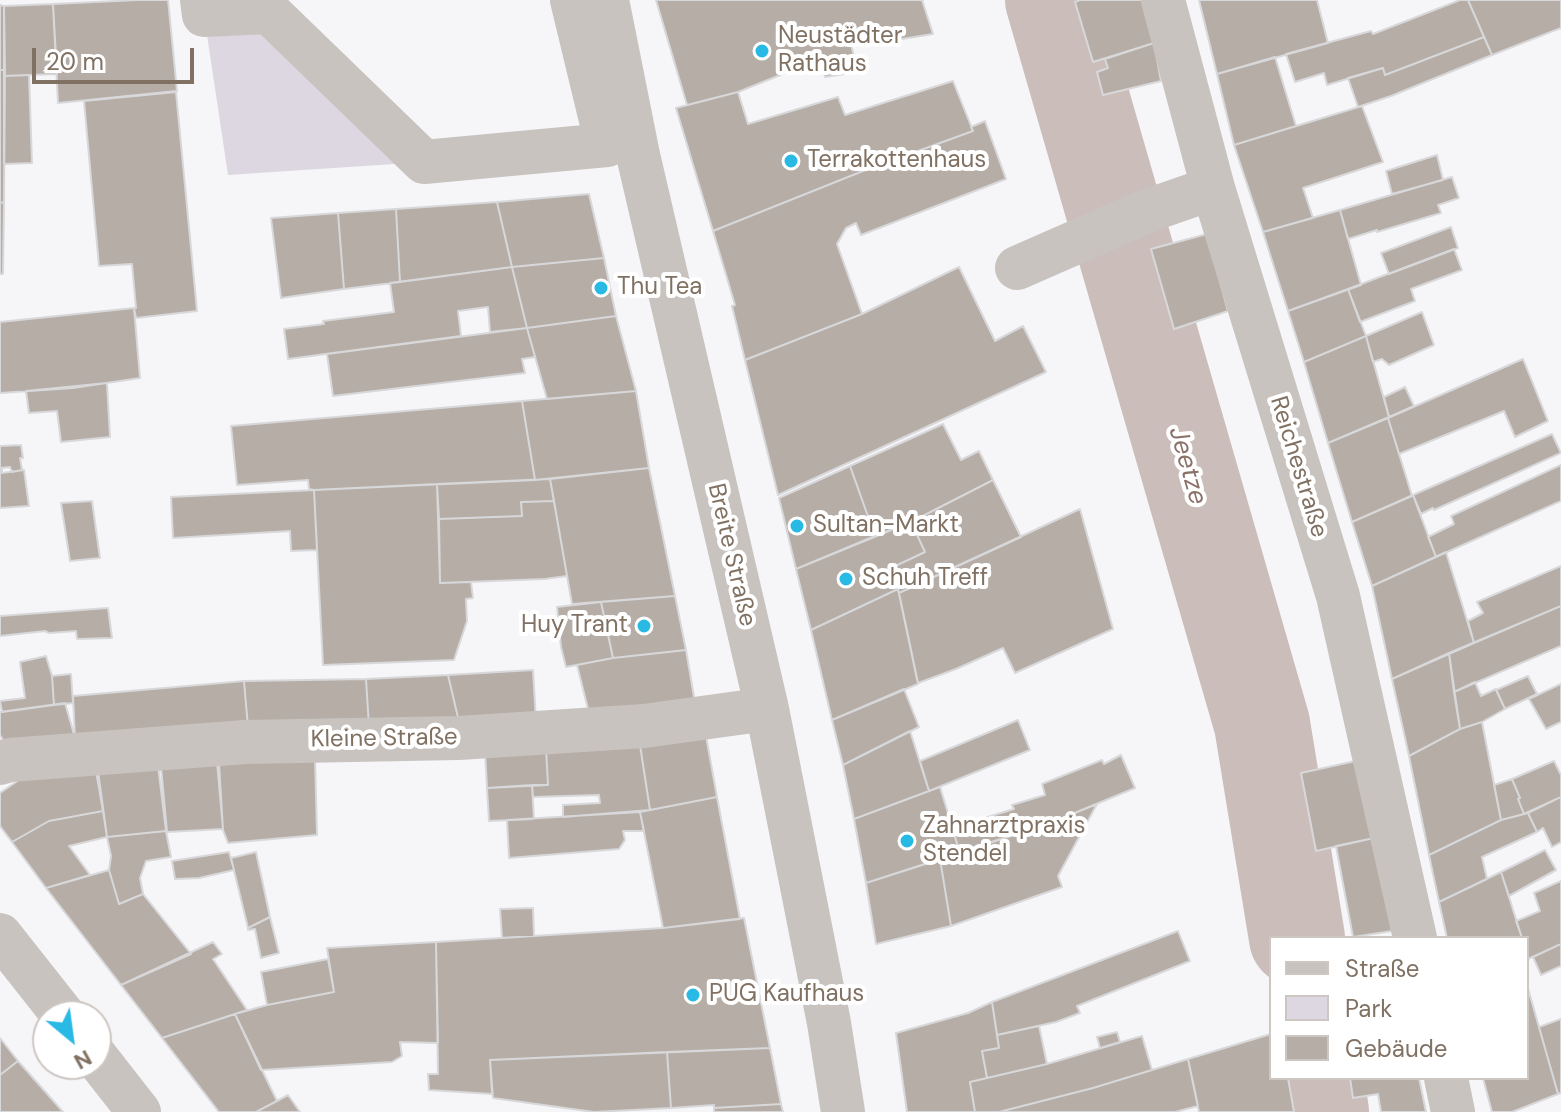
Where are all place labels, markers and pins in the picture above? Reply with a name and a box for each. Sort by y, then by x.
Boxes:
place label: Neustädter Rathaus [778,23,903,79]
marker: Neustädter Rathaus [753,42,771,60]
place label: Terrakottenhaus [807,147,986,175]
marker: Terrakottenhaus [782,152,800,170]
place label: Thu Tea [617,274,702,302]
marker: Thu Tea [592,279,610,297]
place label: Sultan-Markt [813,512,959,540]
marker: Sultan-Markt [788,517,806,535]
place label: Schuh Treff [862,565,988,593]
marker: Schuh Treff [837,570,855,588]
place label: Huy Trant [521,612,628,640]
marker: Huy Trant [635,617,653,635]
place label: Zahnarztpraxis Stendel [923,813,1086,869]
marker: Zahnarztpraxis Stendel [898,832,916,850]
place label: PUG Kaufhaus [709,981,864,1009]
marker: PUG Kaufhaus [684,986,702,1004]

